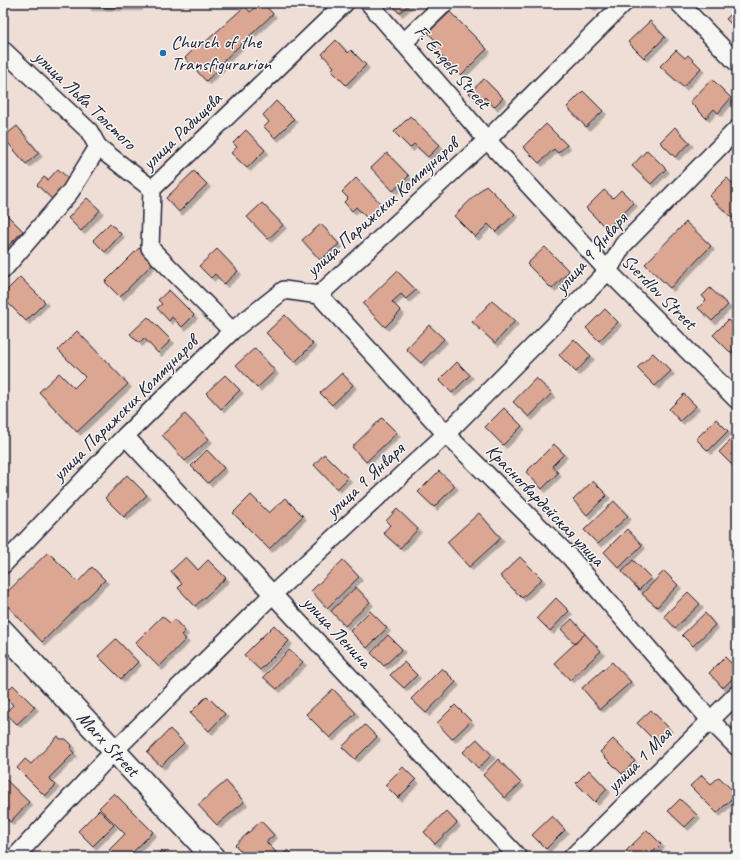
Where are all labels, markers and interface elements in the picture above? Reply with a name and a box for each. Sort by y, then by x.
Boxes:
street label: F. Engels Street [409,20,496,115]
place label: Church of the Transfigurarion [171,30,271,76]
street label: улица Льва Толстого [28,44,142,156]
marker: Church of the Transfigurarion [158,48,168,58]
street label: улица Радищева [136,86,228,176]
street label: улица Парижских Коммунаров [300,130,466,282]
street label: улица 9 Января [549,206,634,299]
street label: Sverdlov Street [616,249,703,336]
street label: улица Парижских Коммунаров [46,327,206,487]
street label: улица 9 Января [320,436,411,523]
street label: Красногвардейская улица [481,439,610,572]
street label: улица Ленина [297,590,378,675]
street label: Marx Street [72,706,146,783]
street label: улица 1 Мая [601,721,678,798]

